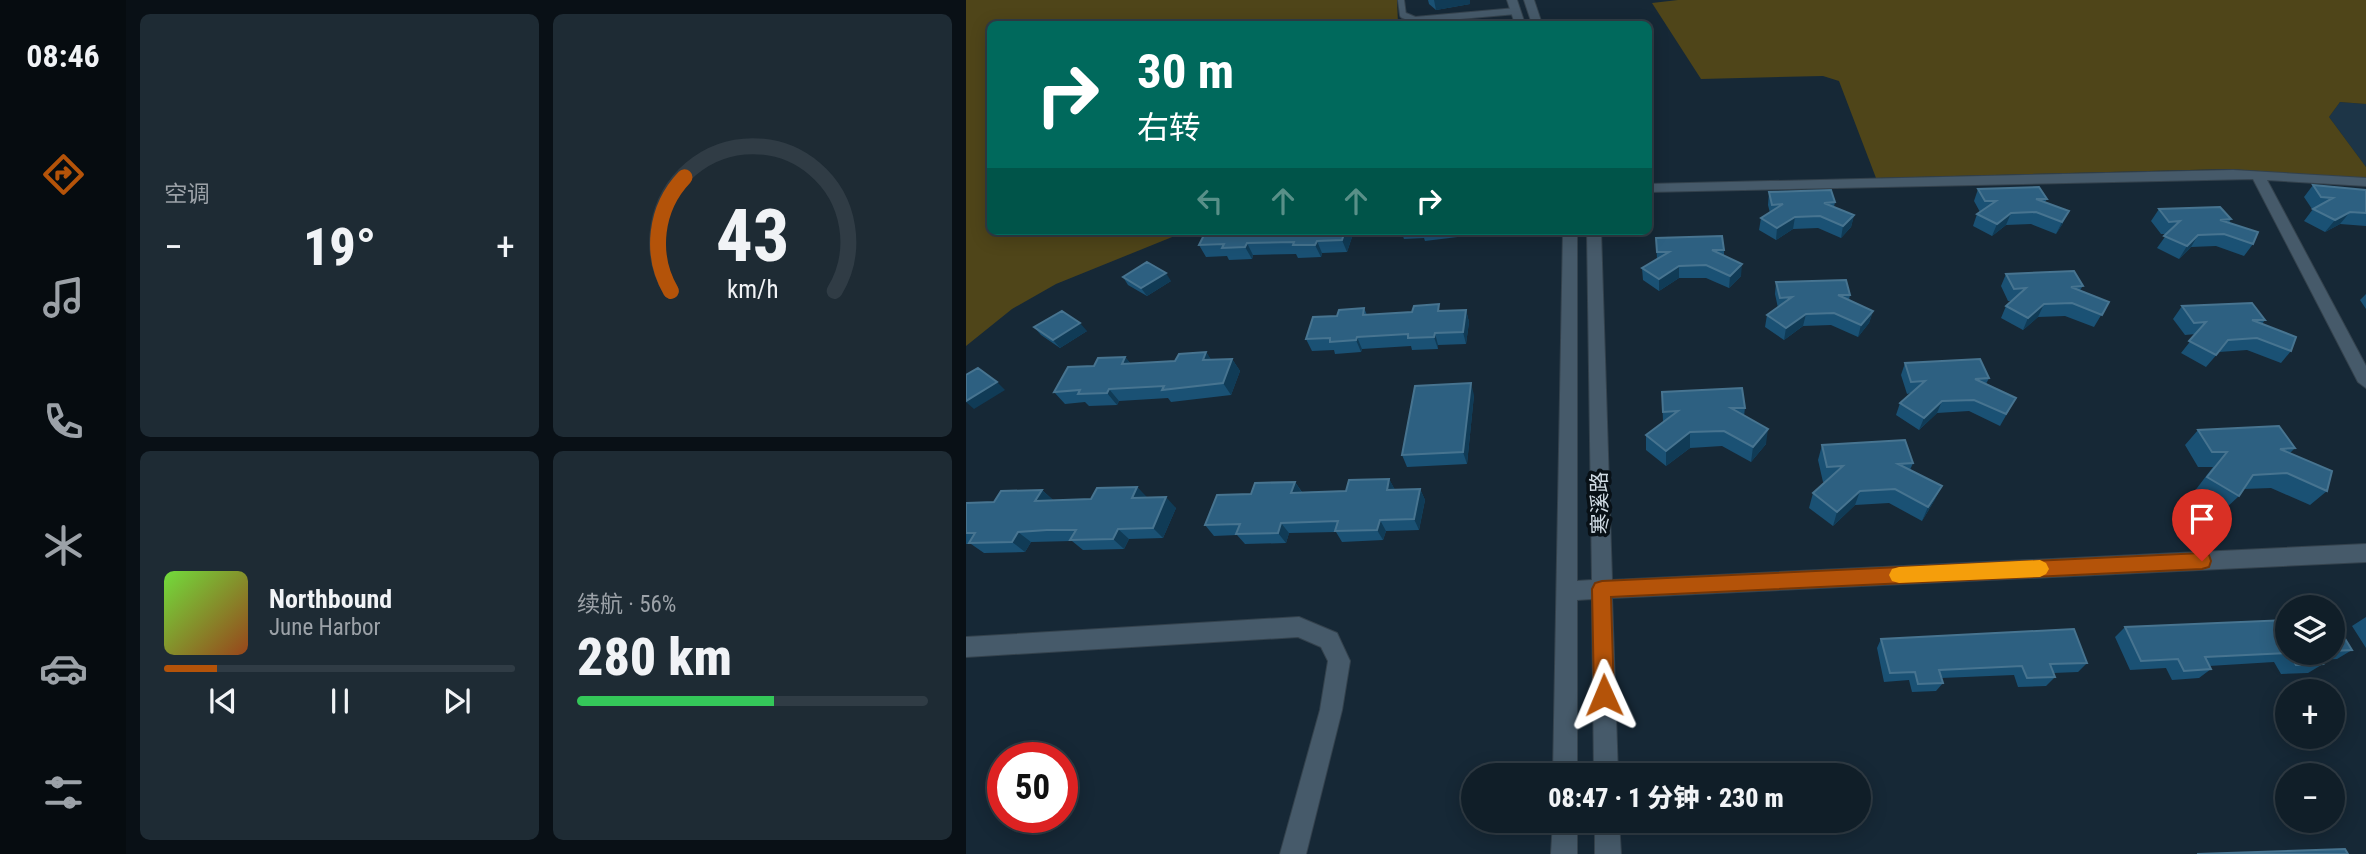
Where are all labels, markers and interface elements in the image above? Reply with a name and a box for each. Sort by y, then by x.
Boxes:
text: 08:46 [26,37,100,75]
text: 30 m [1137,43,1234,100]
icon: right [1022,49,1113,140]
text: 右转 [1137,109,1201,147]
icon: directions [39,150,88,199]
text: 空调 [164,181,210,208]
icon: left [1191,182,1229,220]
icon: ahead [1264,182,1302,220]
icon: ahead [1337,182,1375,220]
icon: right [1410,182,1448,220]
text: 43 [716,194,789,280]
text: 19° [303,217,376,278]
text: − [164,225,183,269]
text: + [496,225,515,269]
icon: music [39,273,88,322]
text: km/h [727,275,778,304]
icon: phone [39,397,88,446]
street label: 寒溪路 [1587,471,1613,535]
pin [2172,489,2232,561]
icon: arrive [2183,500,2221,538]
icon: climate [39,521,88,570]
text: Northbound [269,584,392,614]
text: 续航 · 56% [577,591,676,618]
map controls [2275,595,2345,833]
button: layers [2275,595,2345,665]
text: June Harbor [269,614,381,641]
text: 280 km [577,627,732,688]
icon: car [39,644,88,693]
position arrow [1567,658,1641,732]
button: + [2275,679,2345,749]
icon: previous [204,682,242,720]
icon: pause [321,682,359,720]
icon: next [438,682,476,720]
speed limit sign: 50 [987,742,1078,833]
button: − [2275,763,2345,833]
icon: filters [39,768,88,817]
text: 08:47 · 1 分钟 · 230 m [1548,783,1784,813]

